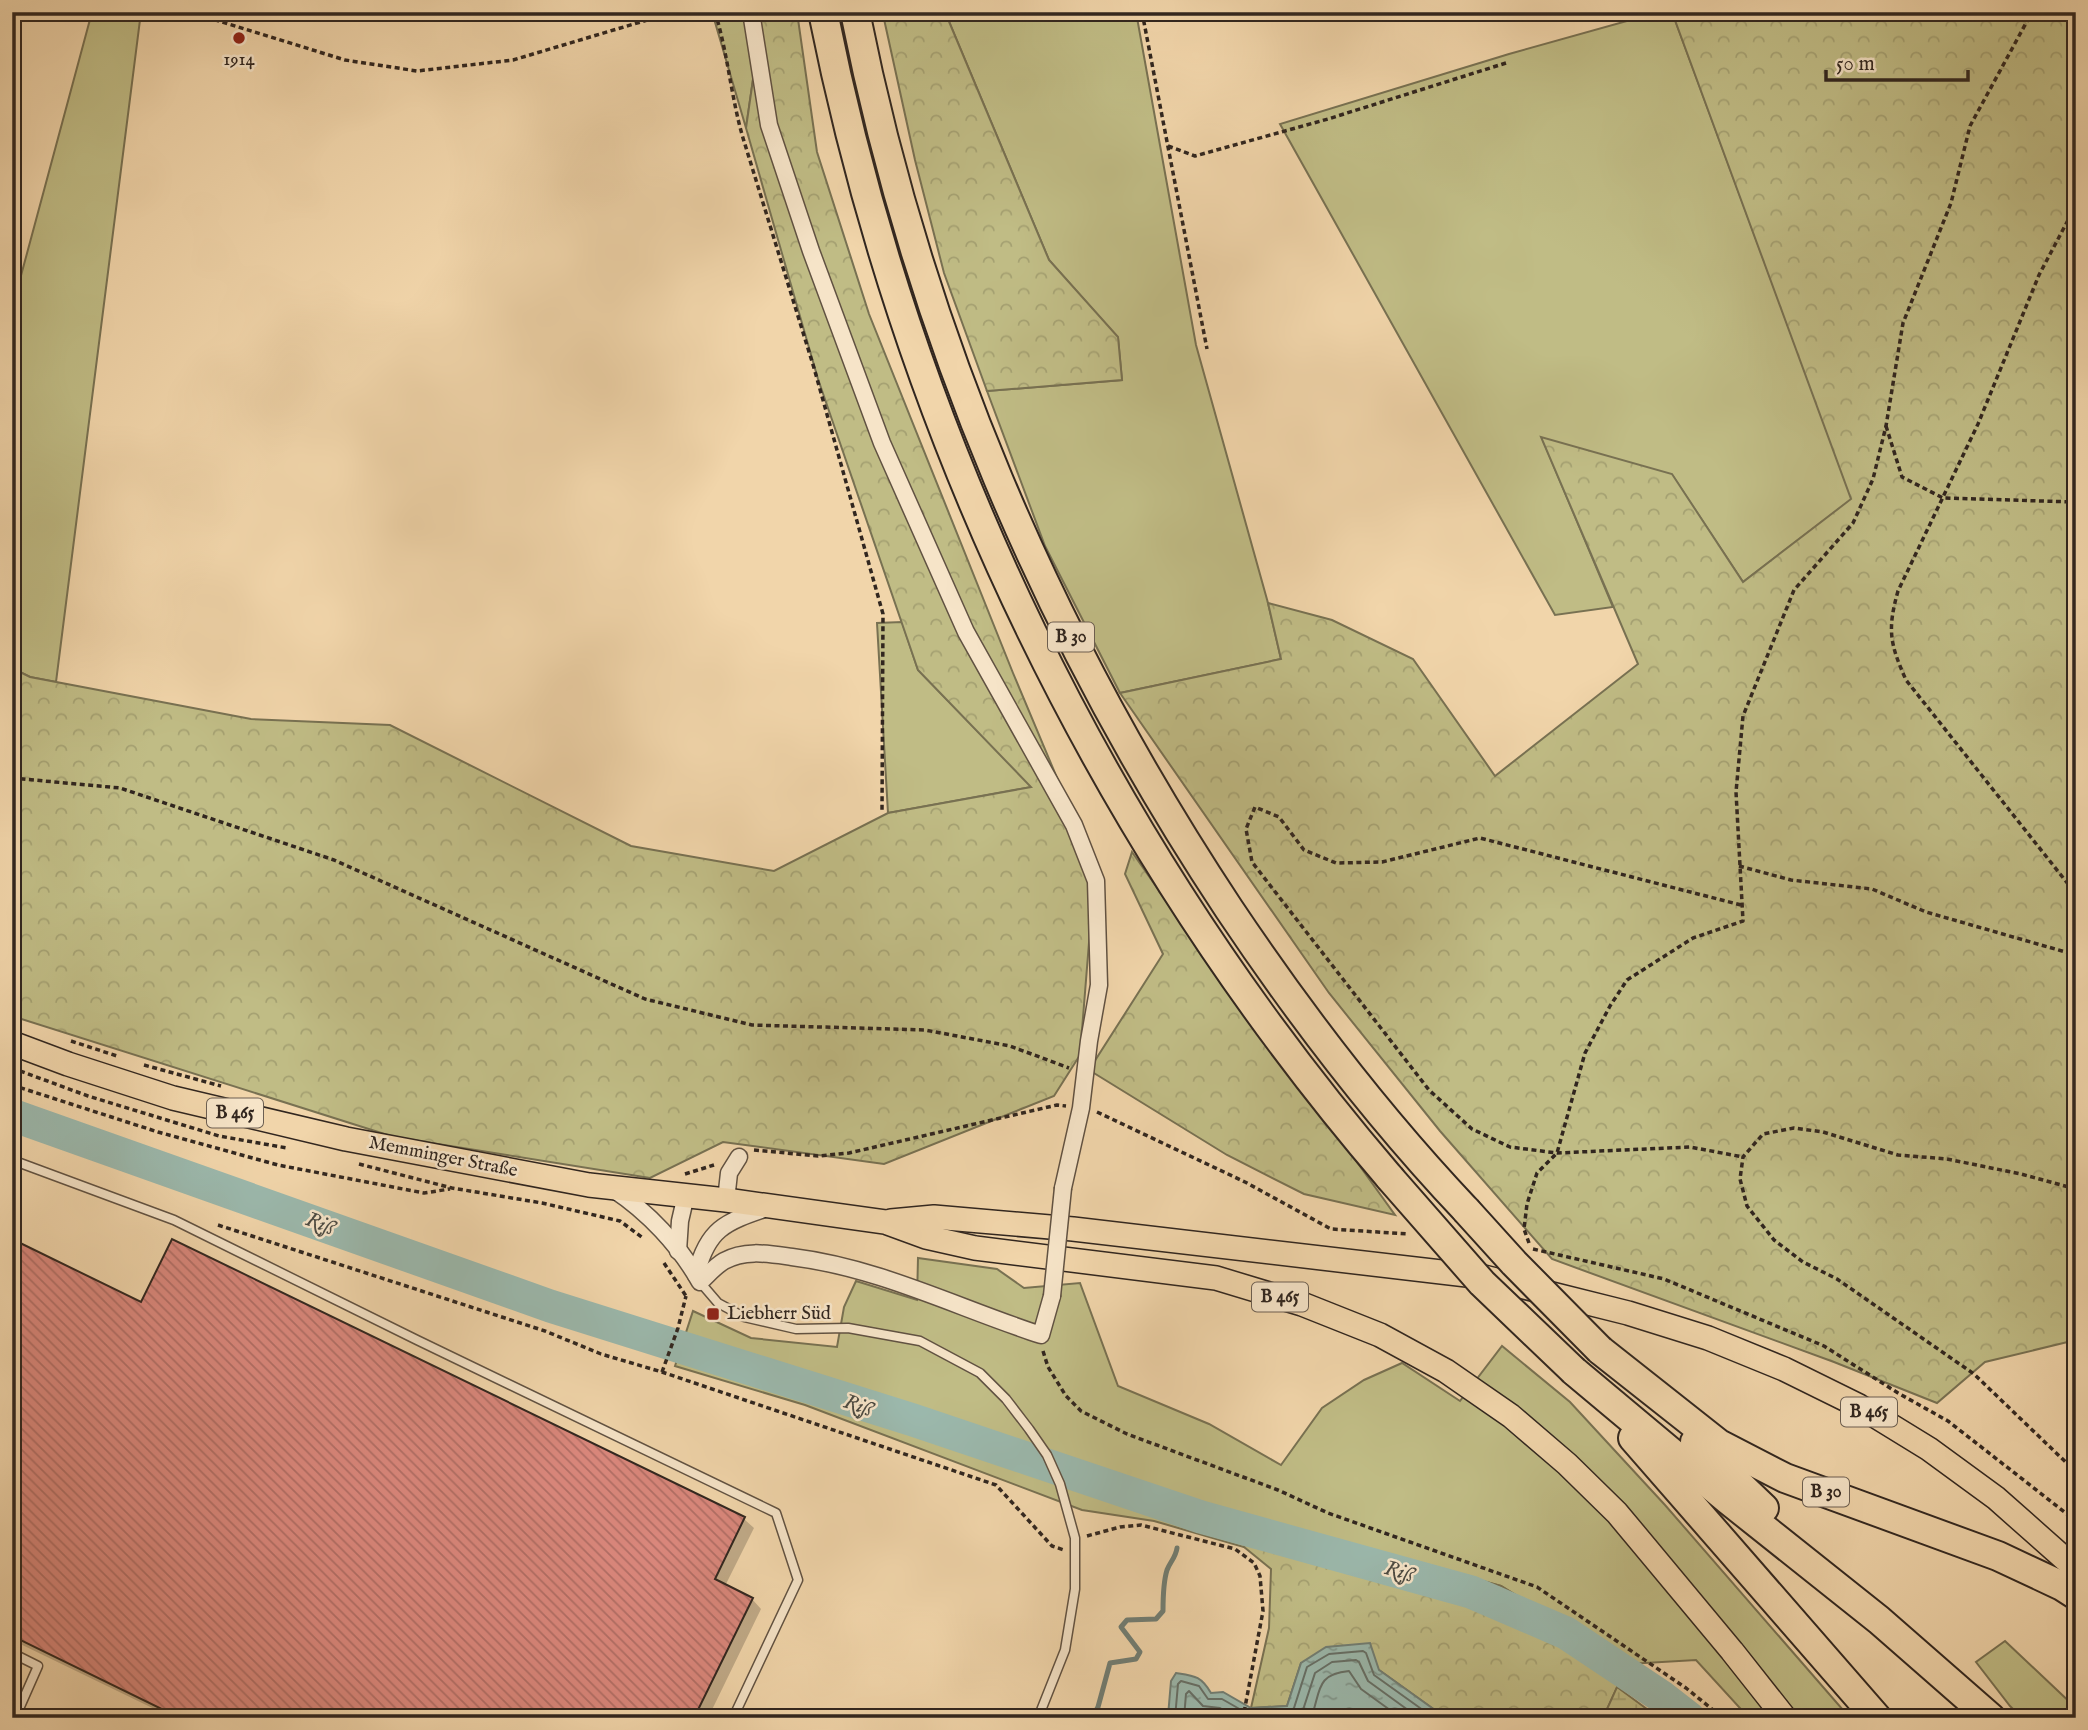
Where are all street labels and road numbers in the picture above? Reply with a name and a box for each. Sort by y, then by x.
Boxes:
road number: B 30 [1048,622,1094,652]
road number: B 465 [207,1098,263,1128]
street label: Memminger Straße [367,1131,520,1183]
road number: B 465 [1252,1282,1308,1312]
road number: B 465 [1841,1398,1897,1427]
road number: B 30 [1803,1478,1849,1506]

